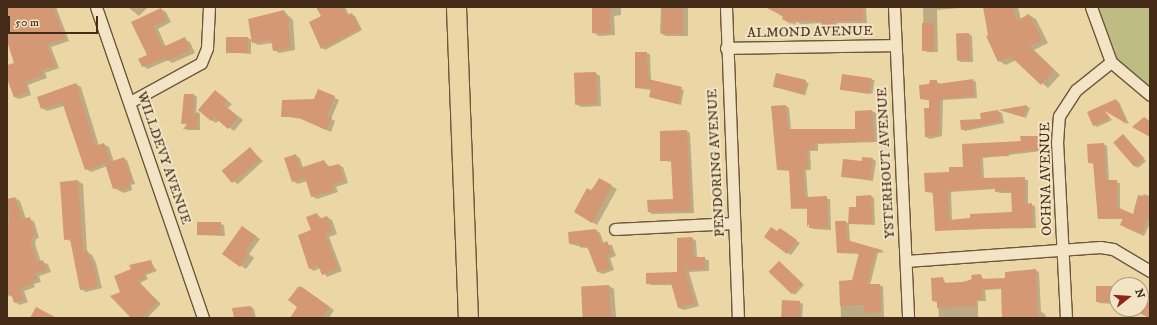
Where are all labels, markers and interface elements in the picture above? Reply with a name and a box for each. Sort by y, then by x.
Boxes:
scale bar [10,8,100,34]
text: 50 m [15,15,39,30]
street label: ALMOND AVENUE [747,23,873,41]
street label: YSTERHOUT AVENUE [874,87,898,239]
street label: PENDORING AVENUE [704,88,728,238]
street label: WILLDEVY AVENUE [133,89,195,227]
street label: OCHNA AVENUE [1037,122,1055,236]
north arrow [1109,277,1149,317]
text: N [1132,287,1148,300]

